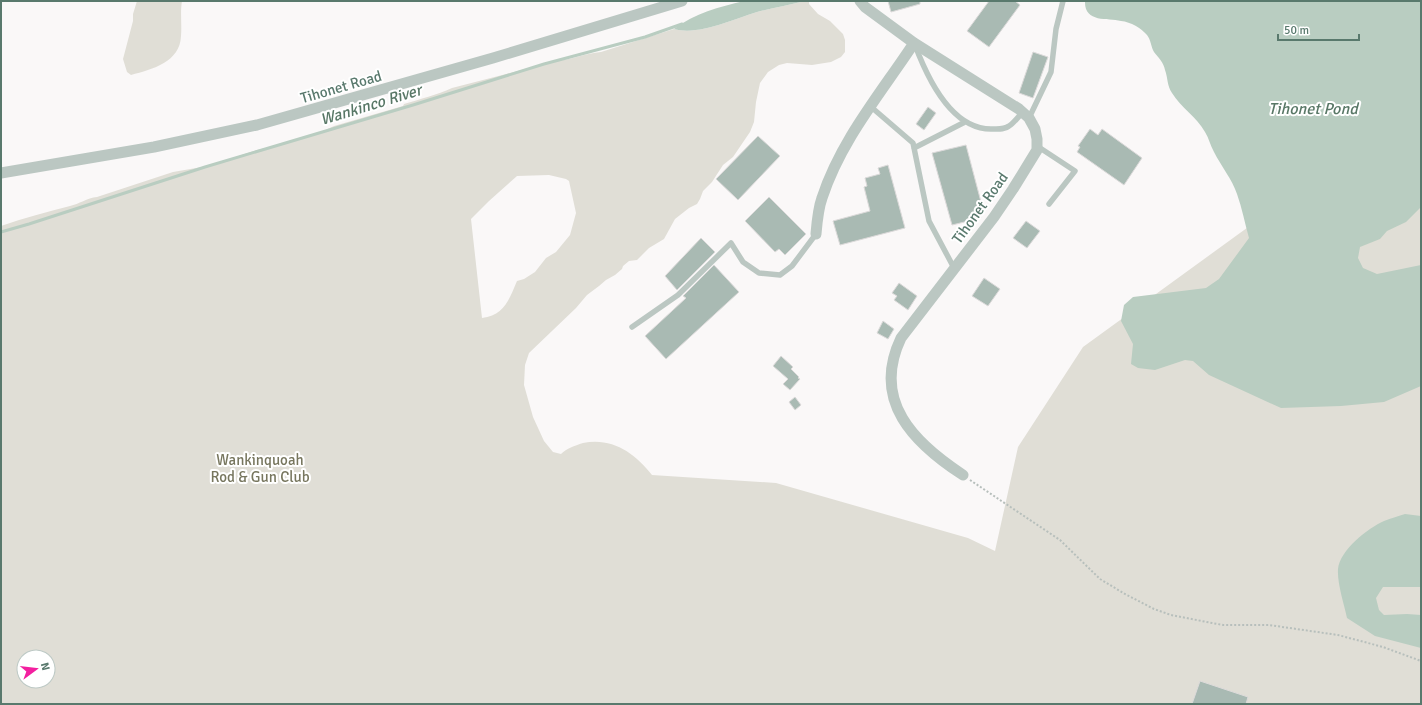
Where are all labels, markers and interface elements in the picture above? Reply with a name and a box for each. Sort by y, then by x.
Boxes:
scale bar [1278,16,1359,42]
text: 50 m [1284,23,1309,38]
street label: Tihonet Road [298,67,384,107]
water label: Wankinco River [318,79,426,130]
water label: Tihonet Pond [1268,99,1360,119]
street label: Tihonet Road [948,169,1012,247]
park label: Wankinquoah Rod & Gun Club [210,451,310,486]
north arrow [16,649,56,689]
text: N [38,661,52,672]

